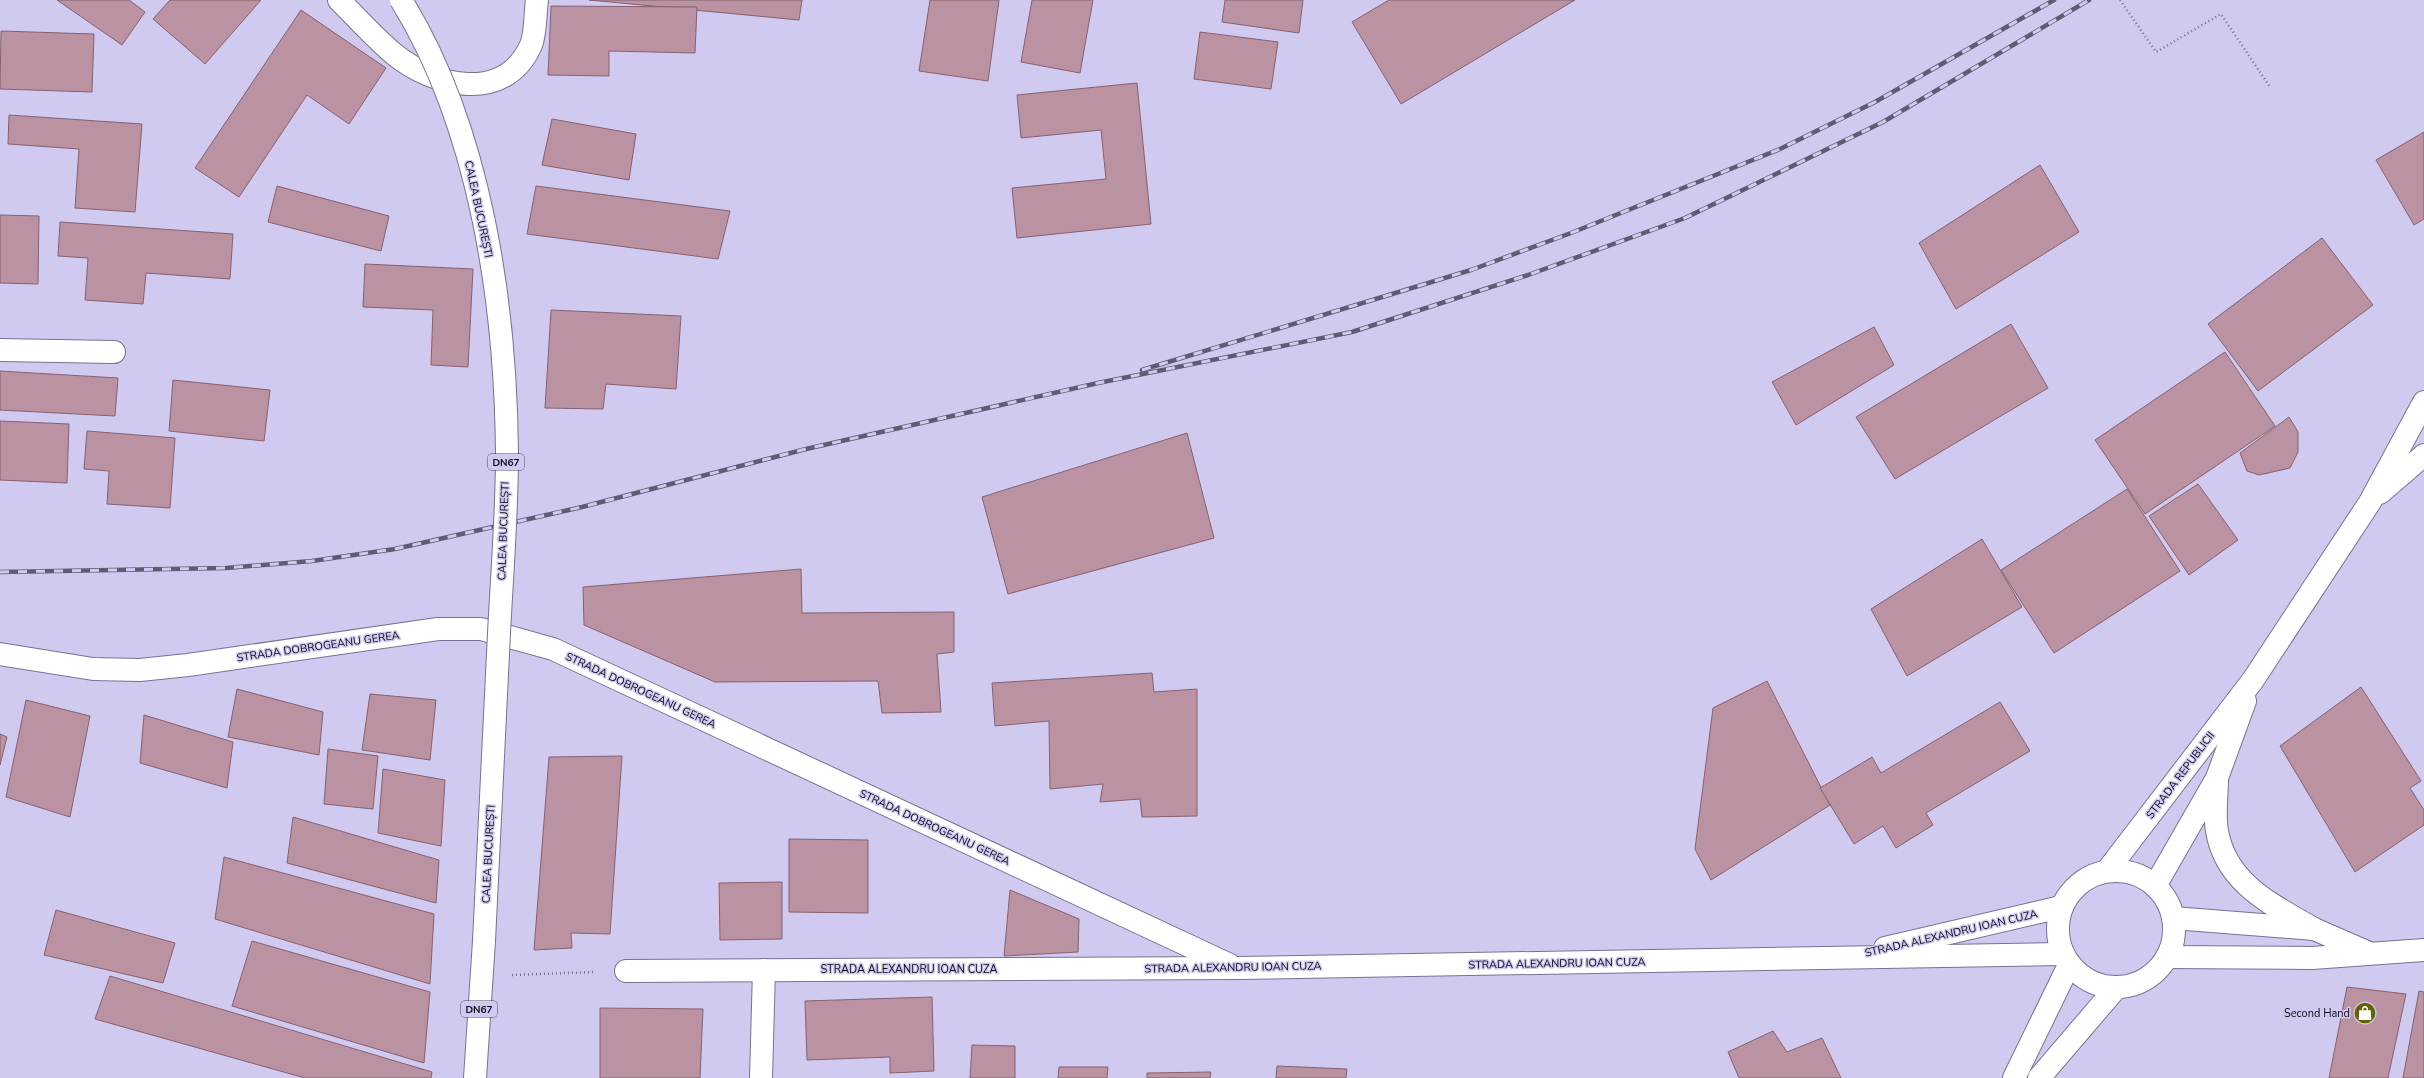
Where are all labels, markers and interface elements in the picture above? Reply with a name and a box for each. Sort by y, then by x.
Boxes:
street label: CALEA BUCUREȘTI [461,159,496,259]
road number: DN67 [488,454,524,470]
street label: CALEA BUCUREȘTI [494,481,513,581]
street label: STRADA DOBROGEANU GEREA [236,628,401,665]
street label: STRADA DOBROGEANU GEREA [563,649,718,732]
street label: STRADA REPUBLICII [2143,729,2218,822]
street label: STRADA DOBROGEANU GEREA [857,786,1012,869]
street label: CALEA BUCUREȘTI [478,804,499,904]
street label: STRADA ALEXANDRU IOAN CUZA [1863,906,2039,961]
street label: STRADA ALEXANDRU IOAN CUZA [1468,954,1646,973]
street label: STRADA ALEXANDRU IOAN CUZA [1144,958,1322,977]
street label: STRADA ALEXANDRU IOAN CUZA [820,962,998,977]
shop icon: Second Hand [2352,1000,2378,1026]
road number: DN67 [461,1001,497,1017]
place label: Second Hand [2284,1006,2350,1021]

